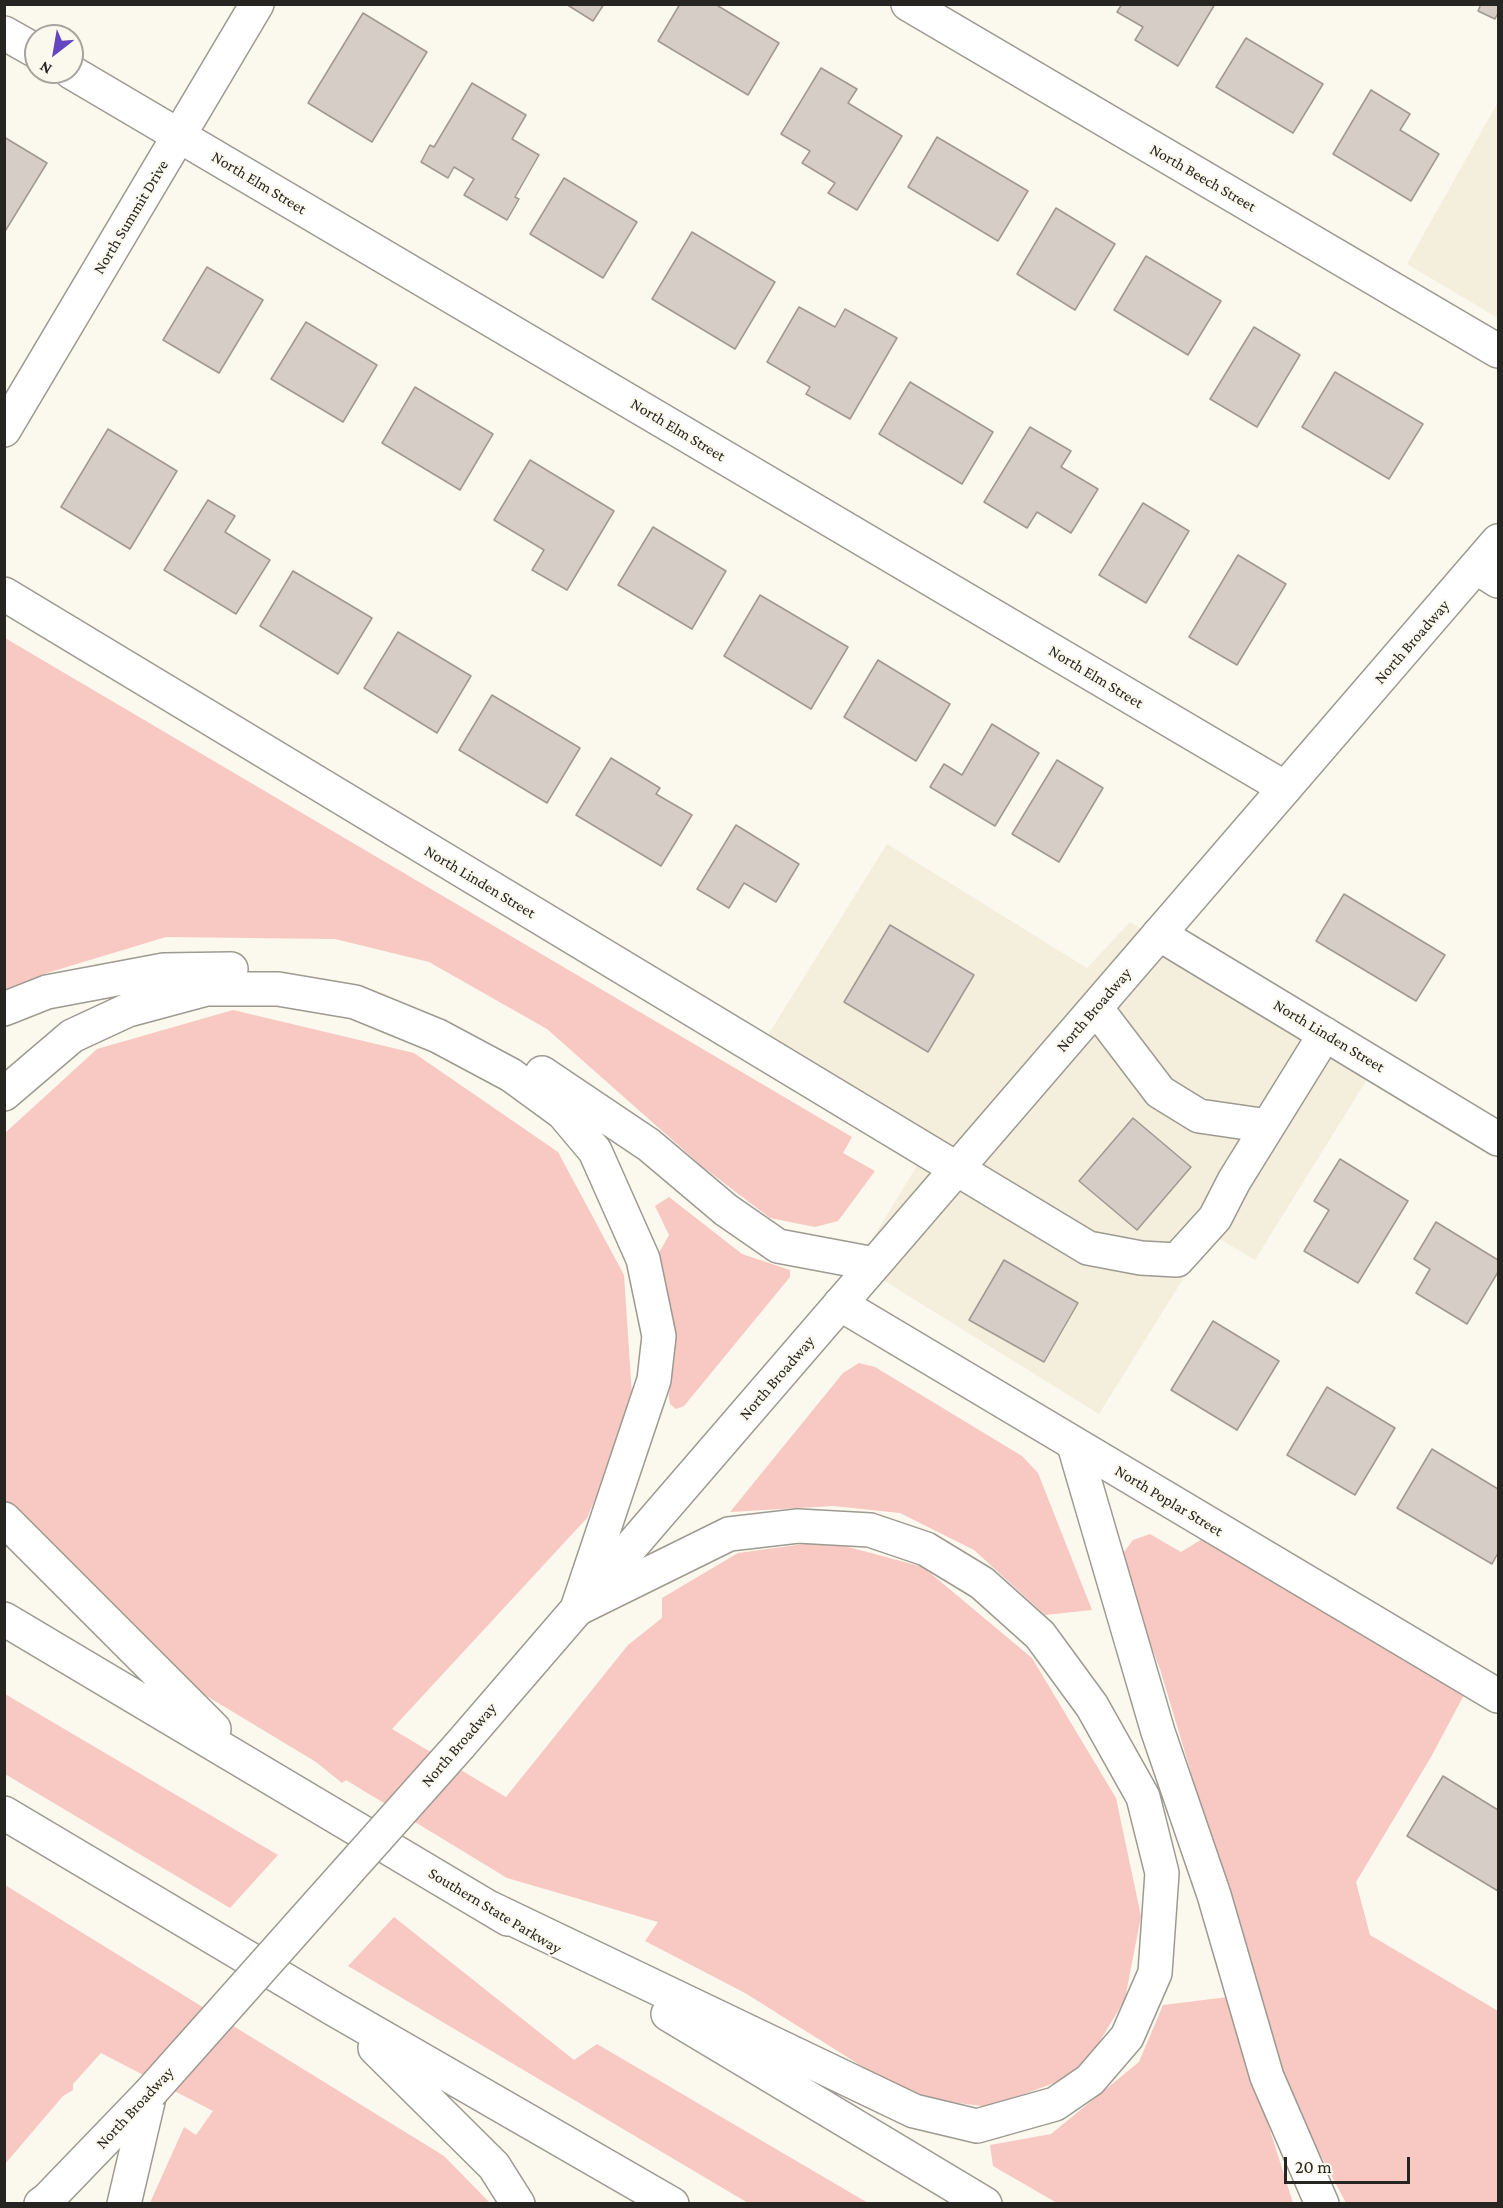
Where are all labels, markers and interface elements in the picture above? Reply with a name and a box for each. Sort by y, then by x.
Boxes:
north arrow [24,24,84,84]
text: N [36,58,55,78]
street label: North Beech Street [1147,140,1259,216]
street label: North Elm Street [208,147,310,219]
street label: North Summit Drive [89,156,173,278]
street label: North Elm Street [627,394,729,466]
street label: North Broadway [1370,596,1454,688]
street label: North Elm Street [1045,641,1147,713]
street label: North Linden Street [421,841,539,923]
street label: North Broadway [1052,964,1136,1056]
street label: North Linden Street [1270,995,1388,1077]
street label: North Broadway [735,1332,819,1424]
street label: North Poplar Street [1111,1461,1227,1541]
street label: North Broadway [417,1699,501,1791]
street label: Southern State Parkway [425,1864,565,1958]
street label: North Broadway [92,2063,178,2153]
scale bar [1287,2145,1413,2183]
text: 20 m [1295,2157,1332,2177]

